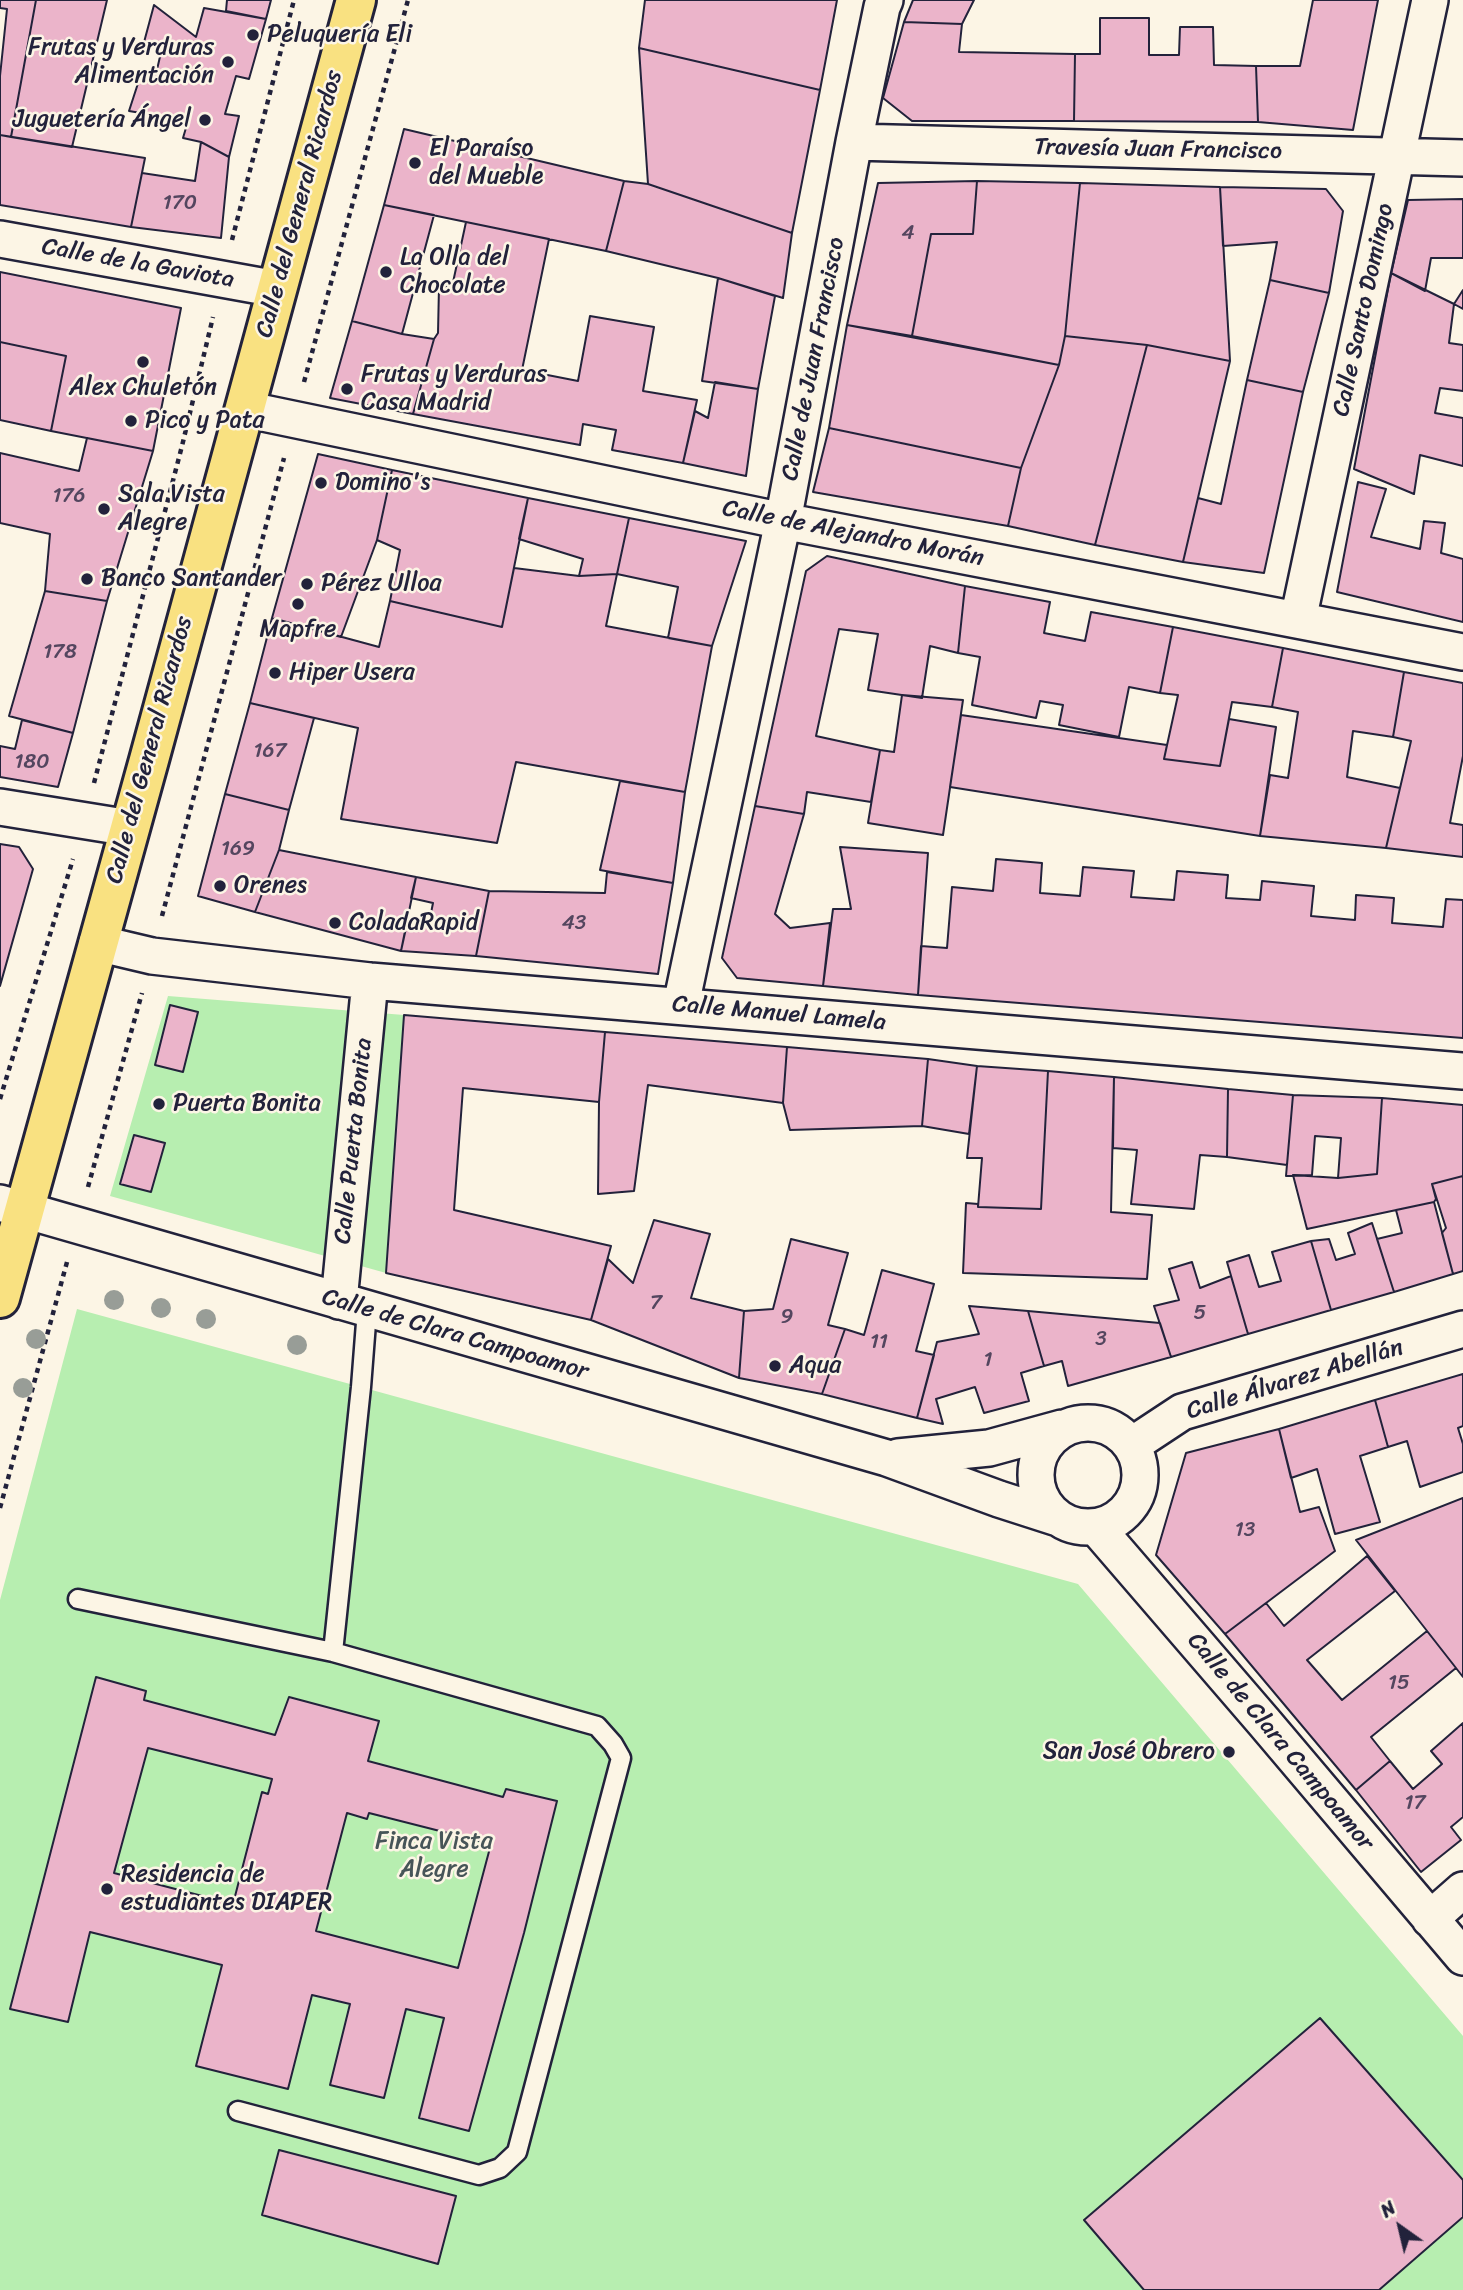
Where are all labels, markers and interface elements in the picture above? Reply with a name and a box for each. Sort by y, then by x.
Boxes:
place label: Peluquería Eli [267,21,412,49]
marker: Peluquería Eli [245,27,261,43]
place label: Frutas y Verduras Alimentación [28,34,214,90]
marker: Frutas y Verduras Alimentación [220,54,236,70]
street label: Calle del General Ricardos [250,67,350,341]
place label: Juguetería Ángel [13,106,191,134]
marker: Juguetería Ángel [197,112,213,128]
street label: Travesía Juan Francisco [1034,133,1282,167]
place label: El Paraíso del Mueble [429,135,543,191]
marker: El Paraíso del Mueble [407,155,423,171]
house number: 170 [163,191,197,217]
street label: Calle Santo Domingo [1327,201,1401,419]
house number: 4 [901,221,915,247]
street label: Calle de la Gaviota [40,233,236,295]
street label: Calle de Juan Francisco [776,235,852,483]
place label: La Olla del Chocolate [400,244,509,300]
marker: La Olla del Chocolate [378,264,394,280]
marker: Alex Chuletón [135,354,151,370]
place label: Frutas y Verduras Casa Madrid [361,361,547,417]
place label: Alex Chuletón [69,374,217,402]
marker: Frutas y Verduras Casa Madrid [339,381,355,397]
place label: Pico y Pata [145,407,264,435]
marker: Pico y Pata [123,413,139,429]
place label: Domino's [335,469,430,497]
marker: Domino's [313,475,329,491]
place label: Sala Vista Alegre [118,481,225,537]
house number: 176 [53,484,85,510]
street label: Calle de Alejandro Morán [720,495,986,573]
marker: Sala Vista Alegre [96,501,112,517]
place label: Banco Santander [101,565,281,593]
place label: Pérez Ulloa [321,570,442,598]
marker: Banco Santander [79,571,95,587]
marker: Pérez Ulloa [299,576,315,592]
marker: Mapfre [290,596,306,612]
street label: Calle del General Ricardos [100,613,200,887]
place label: Mapfre [260,616,336,644]
house number: 178 [43,640,77,666]
place label: Hiper Usera [289,659,415,687]
marker: Hiper Usera [267,665,283,681]
house number: 167 [254,739,286,765]
house number: 180 [15,750,49,776]
house number: 169 [221,837,255,863]
place label: Orenes [234,872,307,900]
marker: Orenes [212,878,228,894]
place label: ColadaRapid [349,909,478,937]
house number: 43 [562,911,586,937]
marker: ColadaRapid [327,915,343,931]
street label: Calle Manuel Lamela [671,990,887,1038]
street label: Calle Puerta Bonita [329,1037,379,1245]
place label: Puerta Bonita [173,1090,321,1118]
marker: Puerta Bonita [151,1096,167,1112]
street label: Calle de Clara Campoamor [319,1283,591,1387]
house number: 7 [650,1291,662,1317]
house number: 5 [1194,1301,1206,1327]
house number: 9 [781,1305,793,1331]
house number: 3 [1095,1327,1107,1353]
house number: 11 [870,1330,888,1356]
street label: Calle Álvarez Abellán [1183,1333,1407,1427]
house number: 1 [983,1348,993,1374]
place label: Aqua [789,1352,841,1380]
marker: Aqua [767,1358,783,1374]
house number: 13 [1235,1518,1255,1544]
street label: Calle de Clara Campoamor [1180,1627,1380,1857]
house number: 15 [1388,1671,1410,1697]
place label: San José Obrero [1043,1738,1215,1766]
marker: San José Obrero [1221,1744,1237,1760]
house number: 17 [1405,1791,1425,1817]
park label: Finca Vista Alegre [375,1828,493,1884]
place label: Residencia de estudiantes DIAPER [121,1861,332,1917]
marker: Residencia de estudiantes DIAPER [99,1881,115,1897]
north arrow [1365,2192,1435,2262]
text: N [1373,2192,1403,2227]

